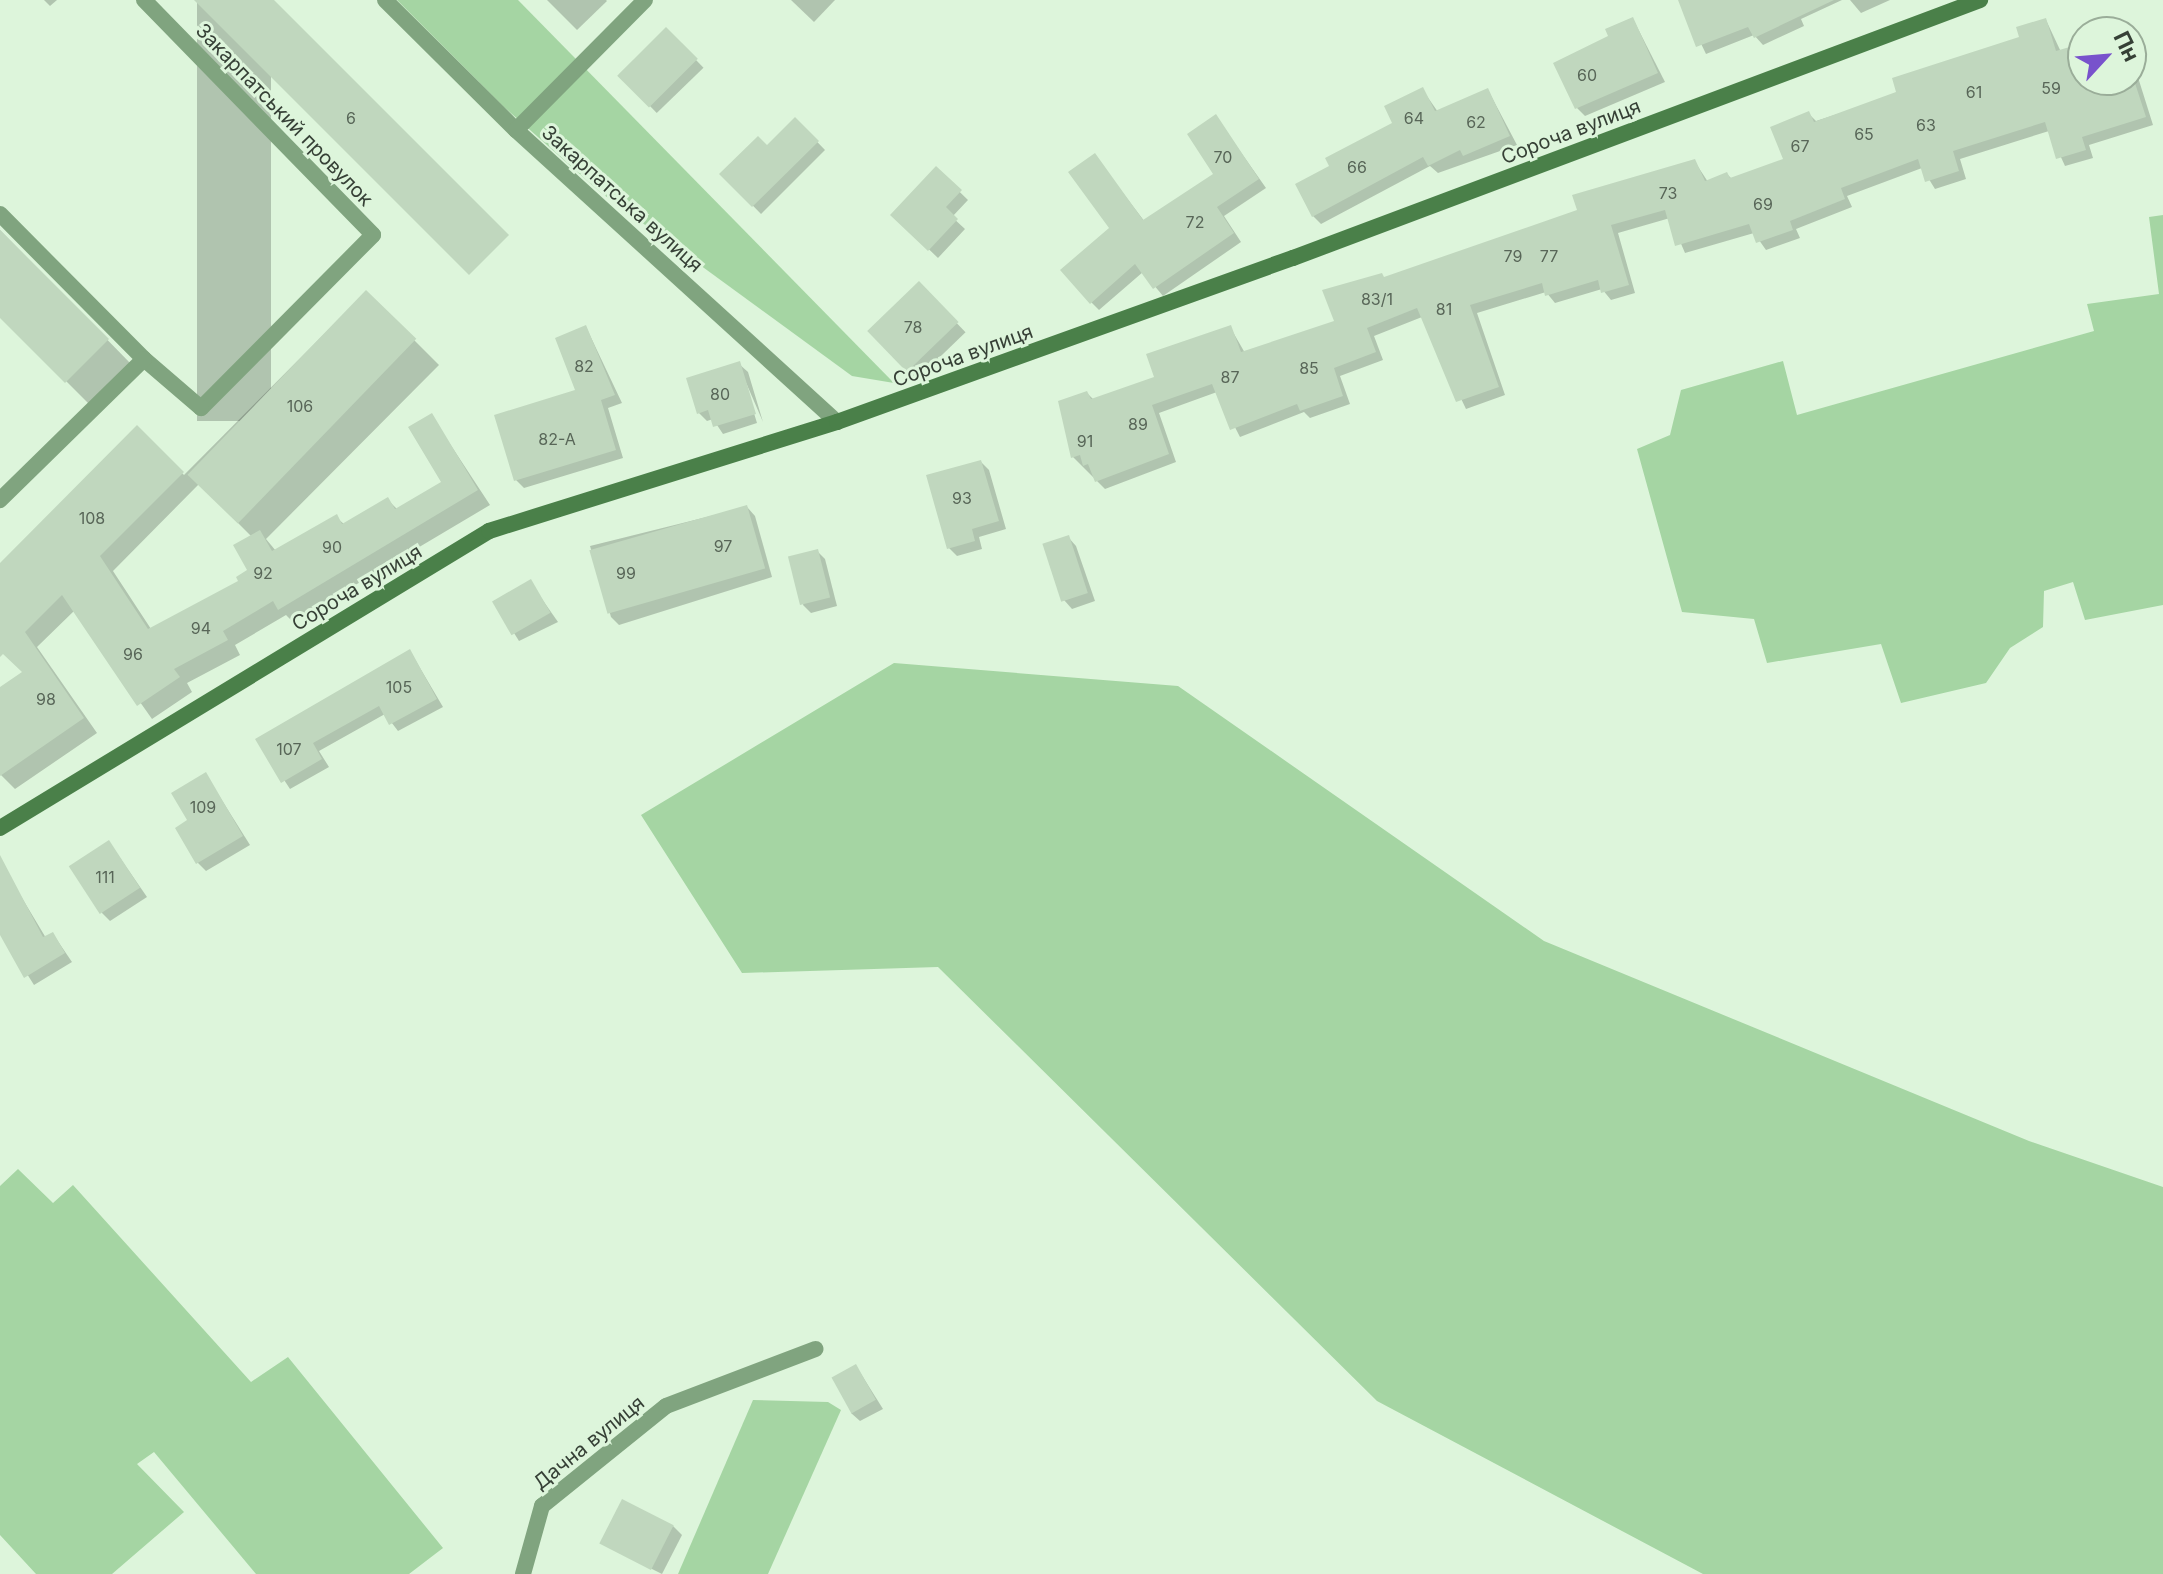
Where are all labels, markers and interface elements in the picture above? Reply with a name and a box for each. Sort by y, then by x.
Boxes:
north arrow [2067,16,2147,96]
street label: Закарпатський провулок [190,19,378,211]
text: Пн [2108,27,2145,66]
house number: 60 [1577,65,1597,85]
house number: 59 [2041,78,2061,98]
house number: 61 [1966,82,1982,102]
street label: Сороча вулиця [1498,94,1644,170]
house number: 6 [346,108,356,128]
house number: 64 [1404,108,1424,128]
house number: 62 [1466,112,1486,132]
house number: 63 [1916,115,1936,135]
street label: Закарпатська вулиця [537,120,707,278]
house number: 65 [1854,124,1874,144]
house number: 67 [1791,136,1809,156]
house number: 70 [1214,147,1232,167]
house number: 66 [1347,157,1367,177]
house number: 73 [1659,183,1677,203]
house number: 69 [1753,194,1773,214]
house number: 72 [1186,212,1204,232]
house number: 79 [1504,246,1522,266]
house number: 77 [1540,246,1558,266]
house number: 83/1 [1361,289,1393,309]
house number: 81 [1436,299,1452,319]
house number: 78 [904,317,922,337]
street label: Сороча вулиця [890,320,1036,392]
house number: 82 [574,356,594,376]
house number: 85 [1299,358,1319,378]
house number: 87 [1221,367,1239,387]
house number: 80 [710,384,730,404]
house number: 106 [287,396,313,416]
house number: 89 [1128,414,1148,434]
house number: 82-А [538,429,576,449]
house number: 91 [1077,431,1093,451]
house number: 93 [952,488,972,508]
house number: 108 [79,508,105,528]
house number: 97 [714,536,732,556]
house number: 90 [322,537,342,557]
street label: Сороча вулиця [288,540,426,636]
house number: 92 [253,563,273,583]
house number: 99 [616,563,636,583]
house number: 94 [191,618,211,638]
house number: 96 [123,644,143,664]
house number: 105 [386,677,412,697]
house number: 98 [36,689,56,709]
house number: 107 [276,739,302,759]
house number: 109 [190,797,216,817]
house number: 111 [95,867,115,887]
street label: Дачна вулиця [529,1391,649,1495]

